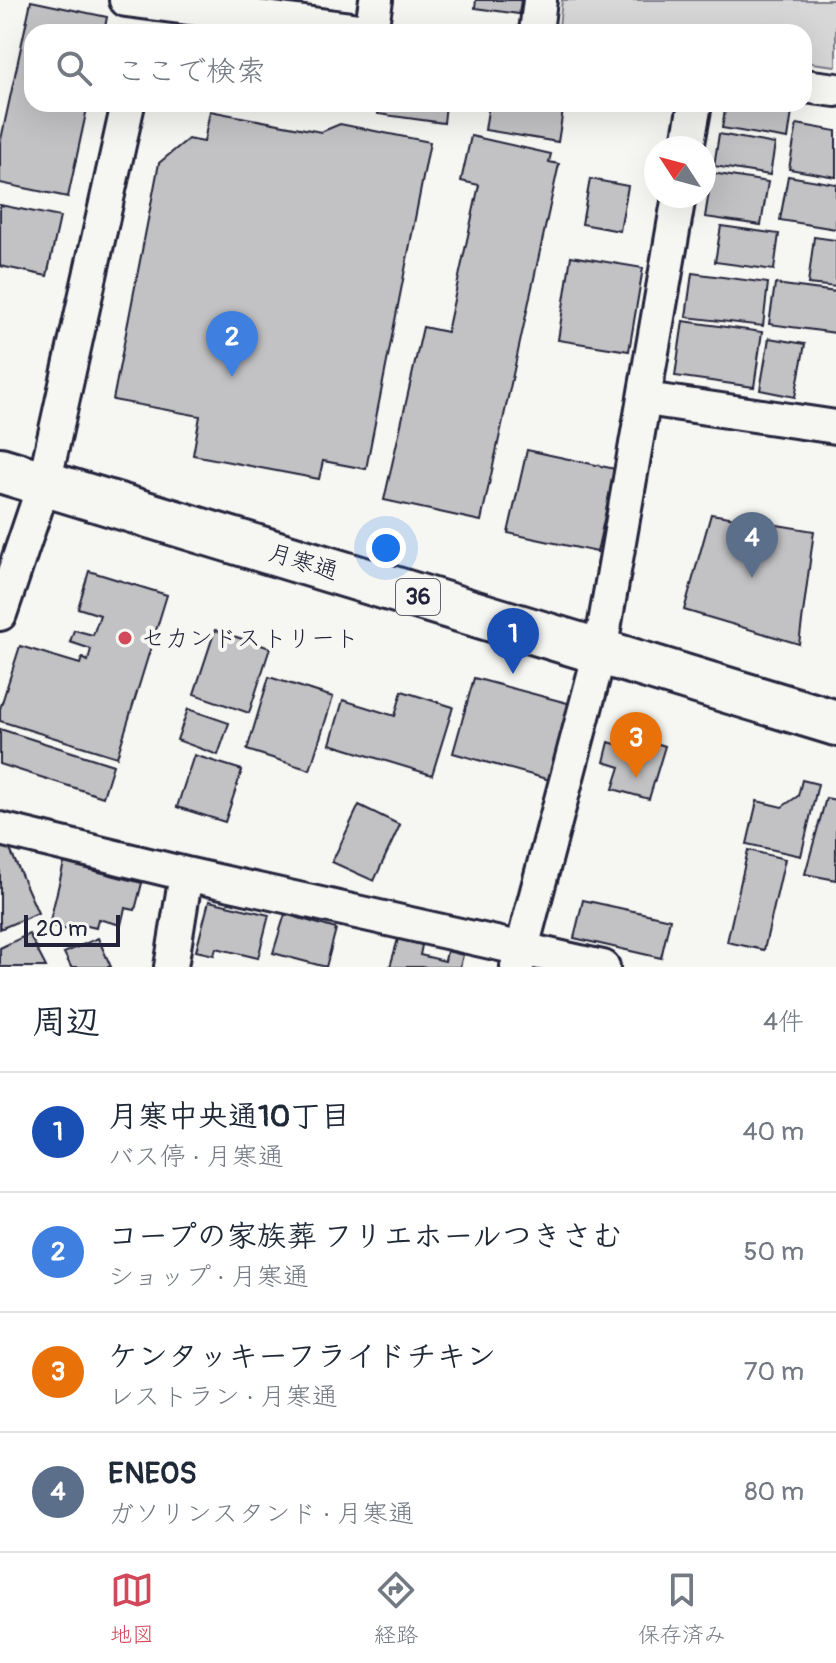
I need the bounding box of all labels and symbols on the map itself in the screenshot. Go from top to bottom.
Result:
north arrow [644,136,716,208]
pin: 2 [206,311,258,377]
pin: 4 [726,512,778,578]
your location [366,528,406,568]
street label: 月寒通 [264,538,342,586]
road number: 36 [396,579,440,615]
pin: 1 [487,608,539,674]
place label: セカンドストリート [141,624,359,653]
marker: セカンドストリート [116,629,134,647]
pin: 3 [610,712,662,778]
scale bar [24,911,120,947]

